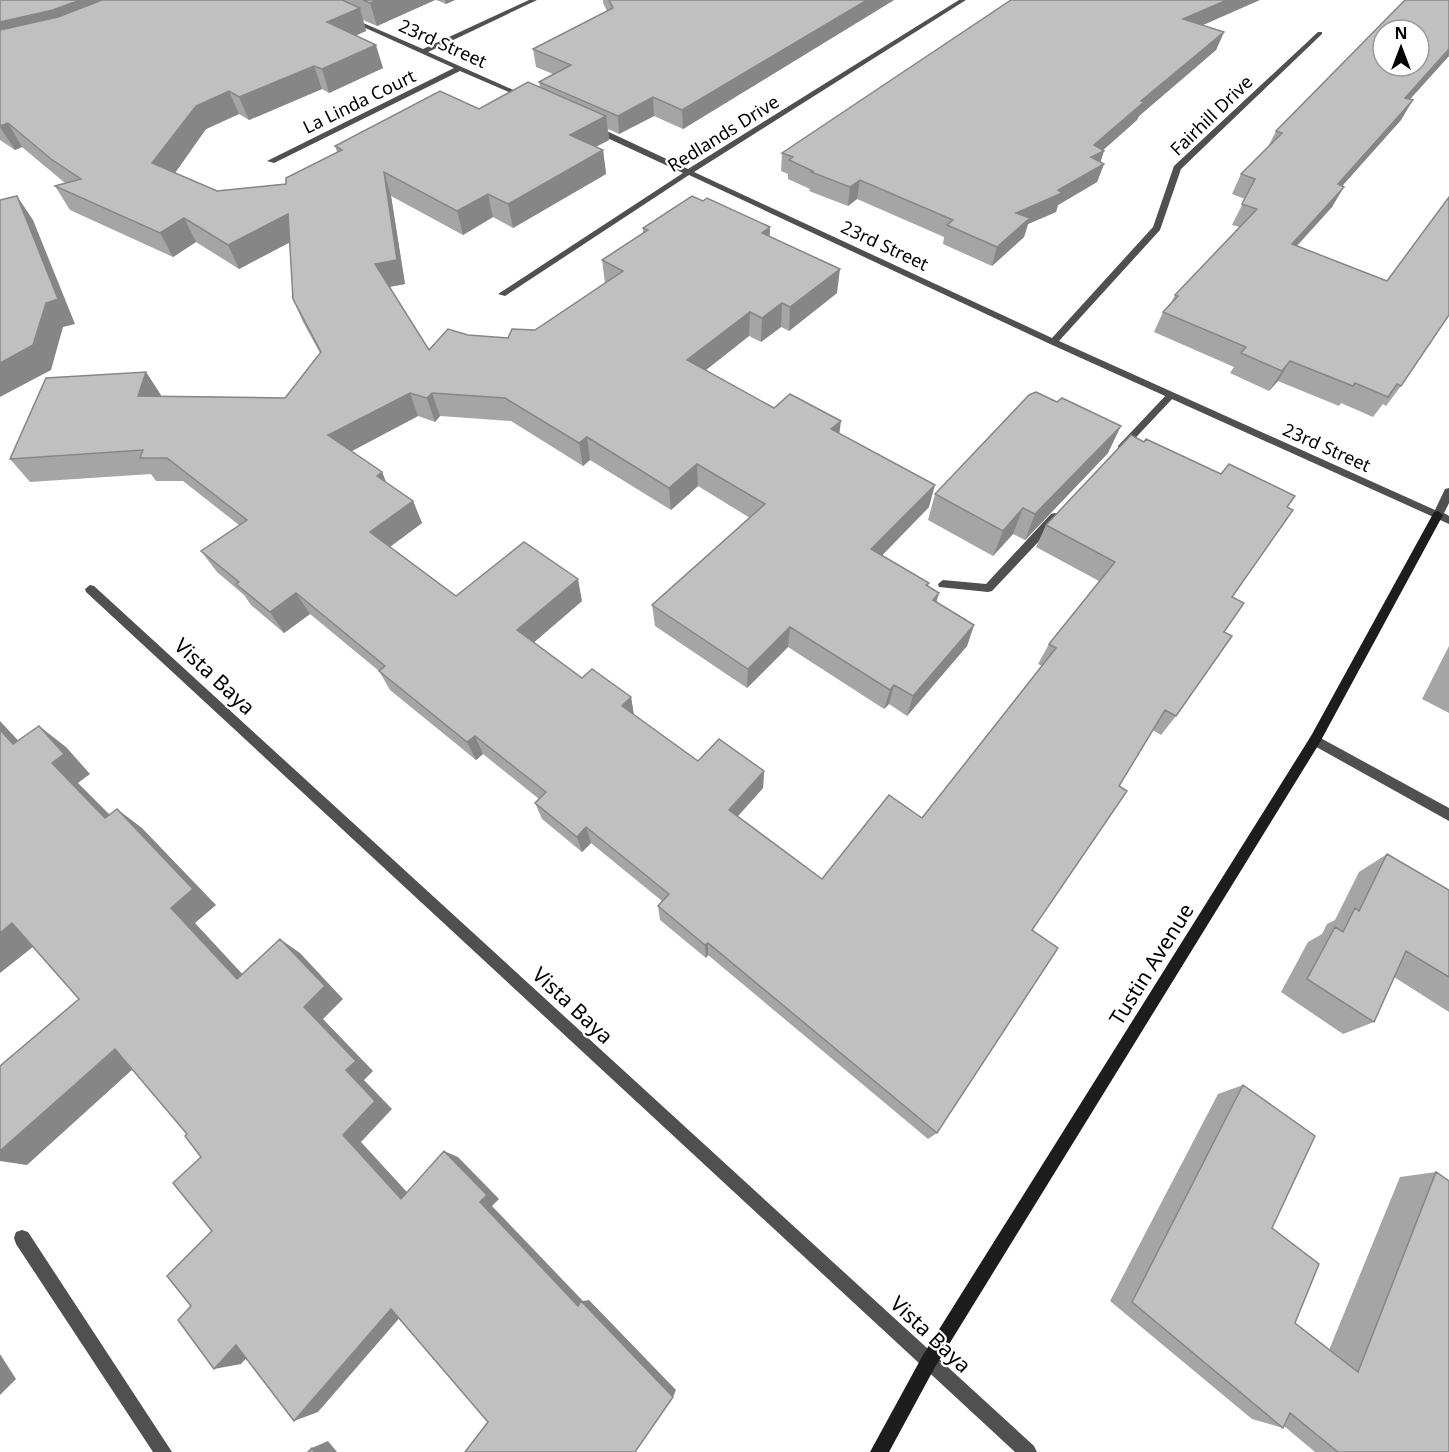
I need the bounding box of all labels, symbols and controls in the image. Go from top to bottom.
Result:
street label: 23rd Street [395,13,491,73]
north arrow [1371,18,1431,78]
text: N [1394,22,1408,44]
street label: La Linda Court [299,63,420,139]
street label: Fairhill Drive [1165,70,1257,160]
street label: Redlands Drive [663,89,783,177]
street label: 23rd Street [837,214,933,276]
street label: 23rd Street [1279,417,1375,477]
street label: Vista Baya [169,631,261,721]
street label: Tustin Avenue [1102,898,1200,1030]
street label: Vista Baya [527,960,619,1050]
street label: Vista Baya [885,1289,977,1379]

